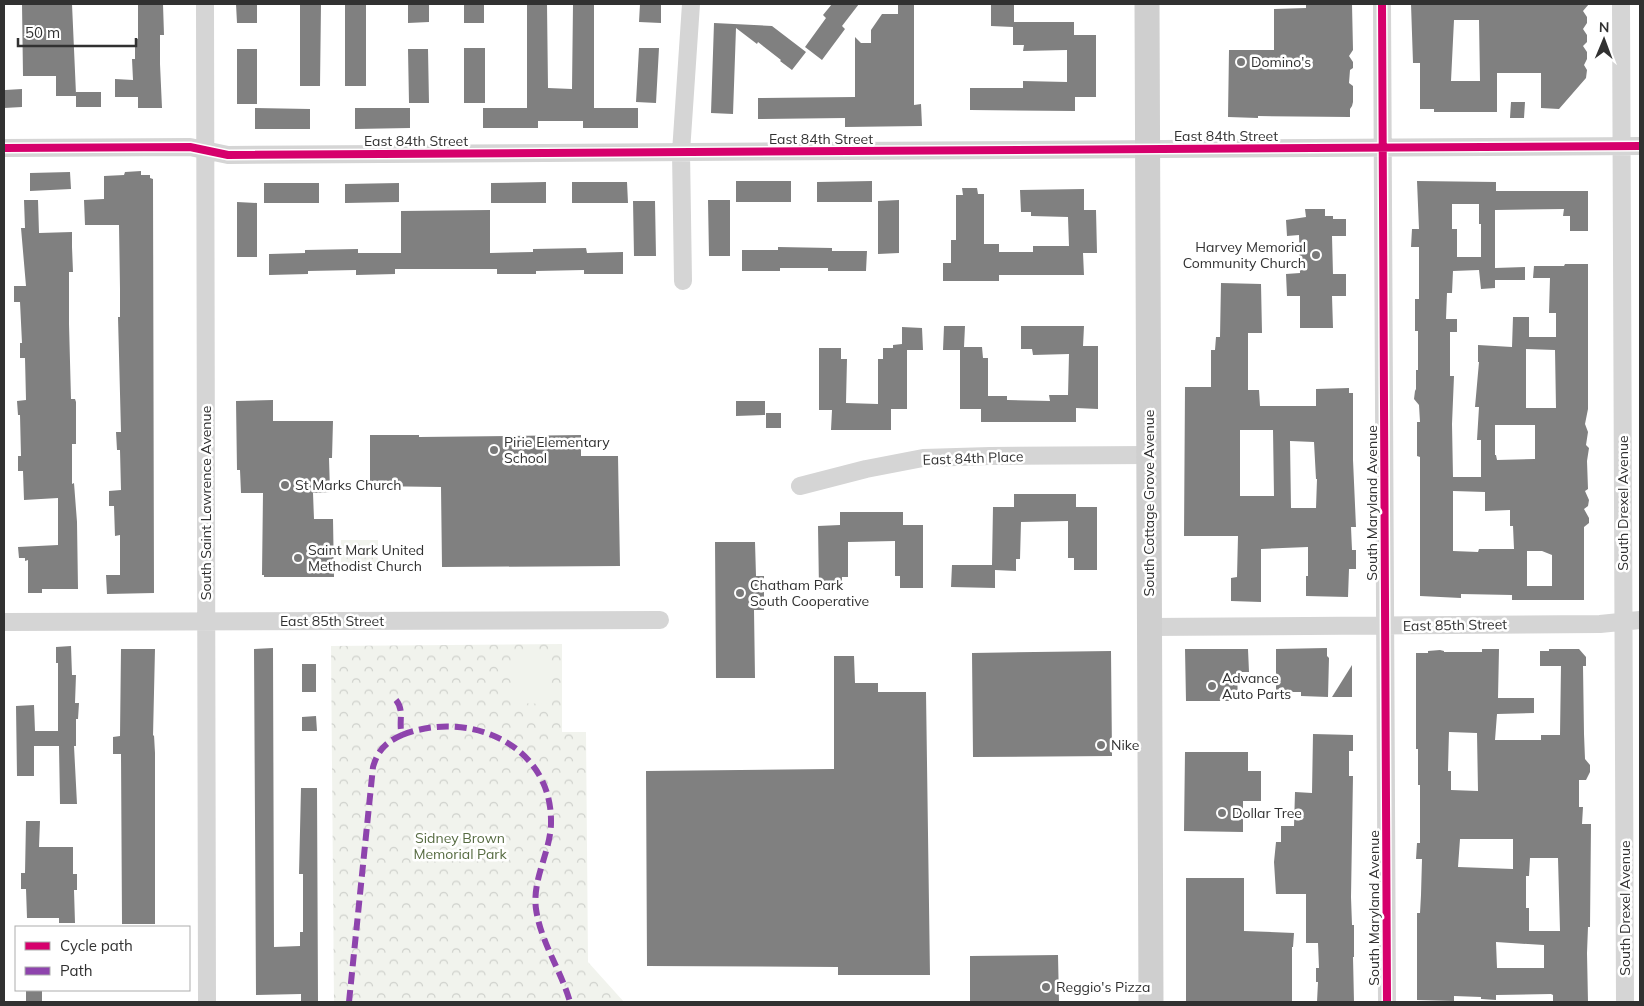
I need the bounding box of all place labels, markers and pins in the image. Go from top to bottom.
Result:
place label: Domino's [1251,53,1311,71]
marker: Domino's [1235,56,1247,68]
place label: Harvey Memorial Community Church [1183,238,1306,272]
marker: Harvey Memorial Community Church [1310,249,1322,261]
place label: Pirie Elementary School [504,433,610,467]
marker: Pirie Elementary School [488,444,500,456]
place label: St Marks Church [295,476,401,494]
marker: St Marks Church [279,479,291,491]
place label: Saint Mark United Methodist Church [308,541,424,575]
marker: Saint Mark United Methodist Church [292,552,304,564]
place label: Chatham Park South Cooperative [750,576,869,610]
marker: Chatham Park South Cooperative [734,587,746,599]
place label: Advance Auto Parts [1222,669,1291,703]
marker: Advance Auto Parts [1206,680,1218,692]
place label: Nike [1111,736,1139,754]
marker: Nike [1095,739,1107,751]
place label: Dollar Tree [1232,804,1302,822]
marker: Dollar Tree [1216,807,1228,819]
place label: Reggio's Pizza [1056,978,1150,996]
marker: Reggio's Pizza [1040,981,1052,993]

